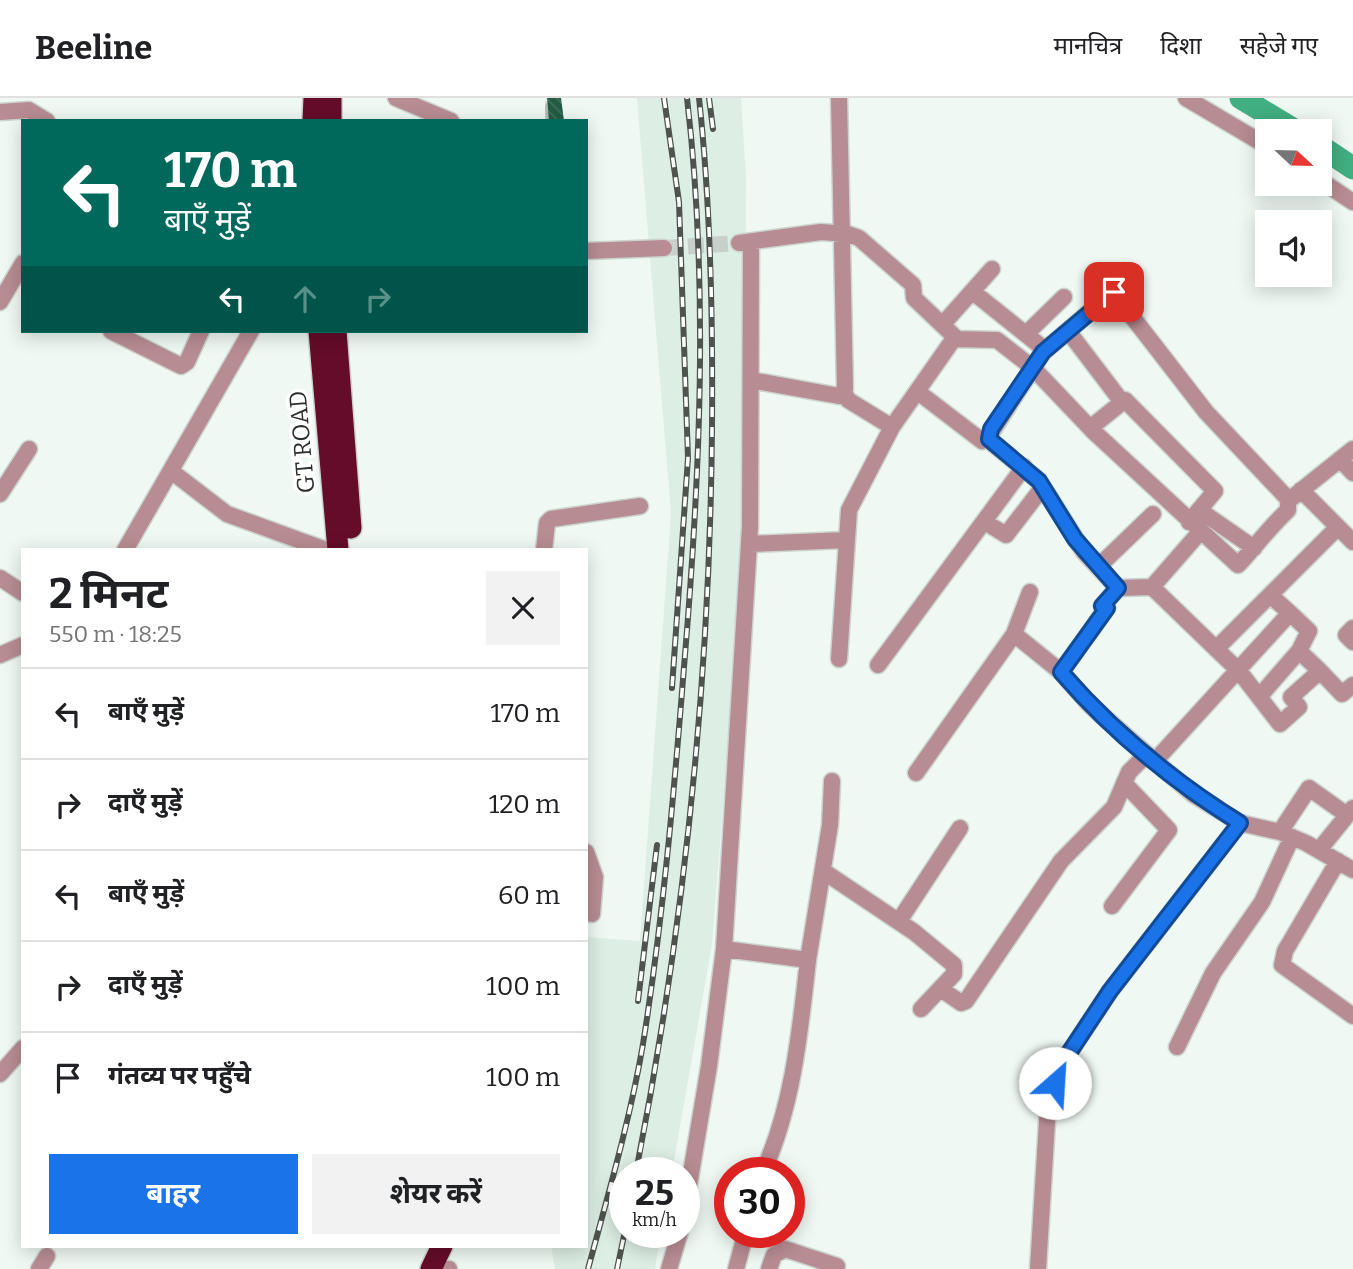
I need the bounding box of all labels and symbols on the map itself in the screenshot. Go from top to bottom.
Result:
north arrow [1255,119,1332,196]
pin [1084,262,1144,322]
street label: GT ROAD [284,390,320,494]
position arrow [1018,1046,1092,1120]
speed limit sign: 30 [714,1157,805,1248]

